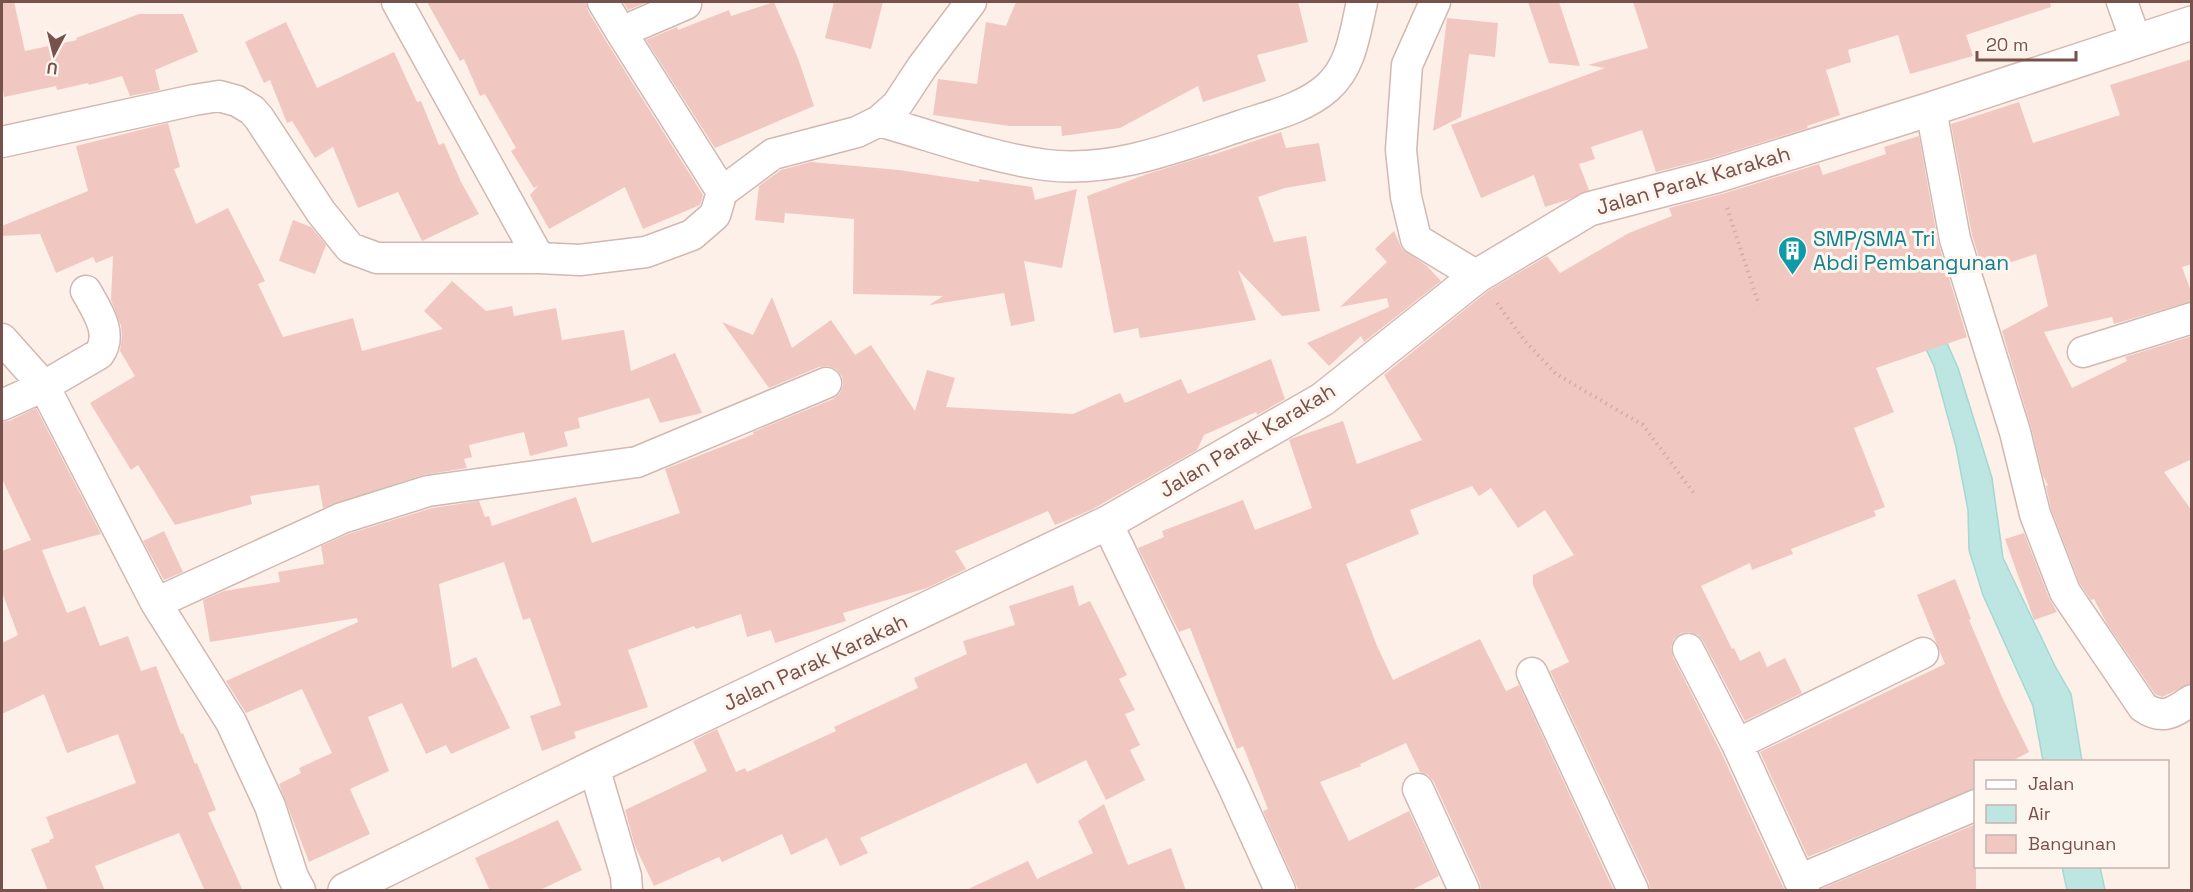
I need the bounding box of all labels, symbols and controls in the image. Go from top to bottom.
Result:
north arrow [24,24,84,84]
scale bar [1977,24,2076,62]
text: 20 m [1986,33,2029,56]
text: U [46,57,59,79]
street label: Jalan Parak Karakah [1593,139,1793,221]
place label: SMP/SMA Tri Abdi Pembangunan [1813,225,2009,276]
building icon: SMP/SMA Tri Abdi Pembangunan [1776,234,1808,276]
street label: Jalan Parak Karakah [1154,377,1340,503]
street label: Jalan Parak Karakah [718,607,912,717]
legend [1974,760,2169,868]
text: Jalan [2028,772,2074,795]
text: Air [2028,802,2051,825]
text: Bangunan [2028,832,2116,855]

